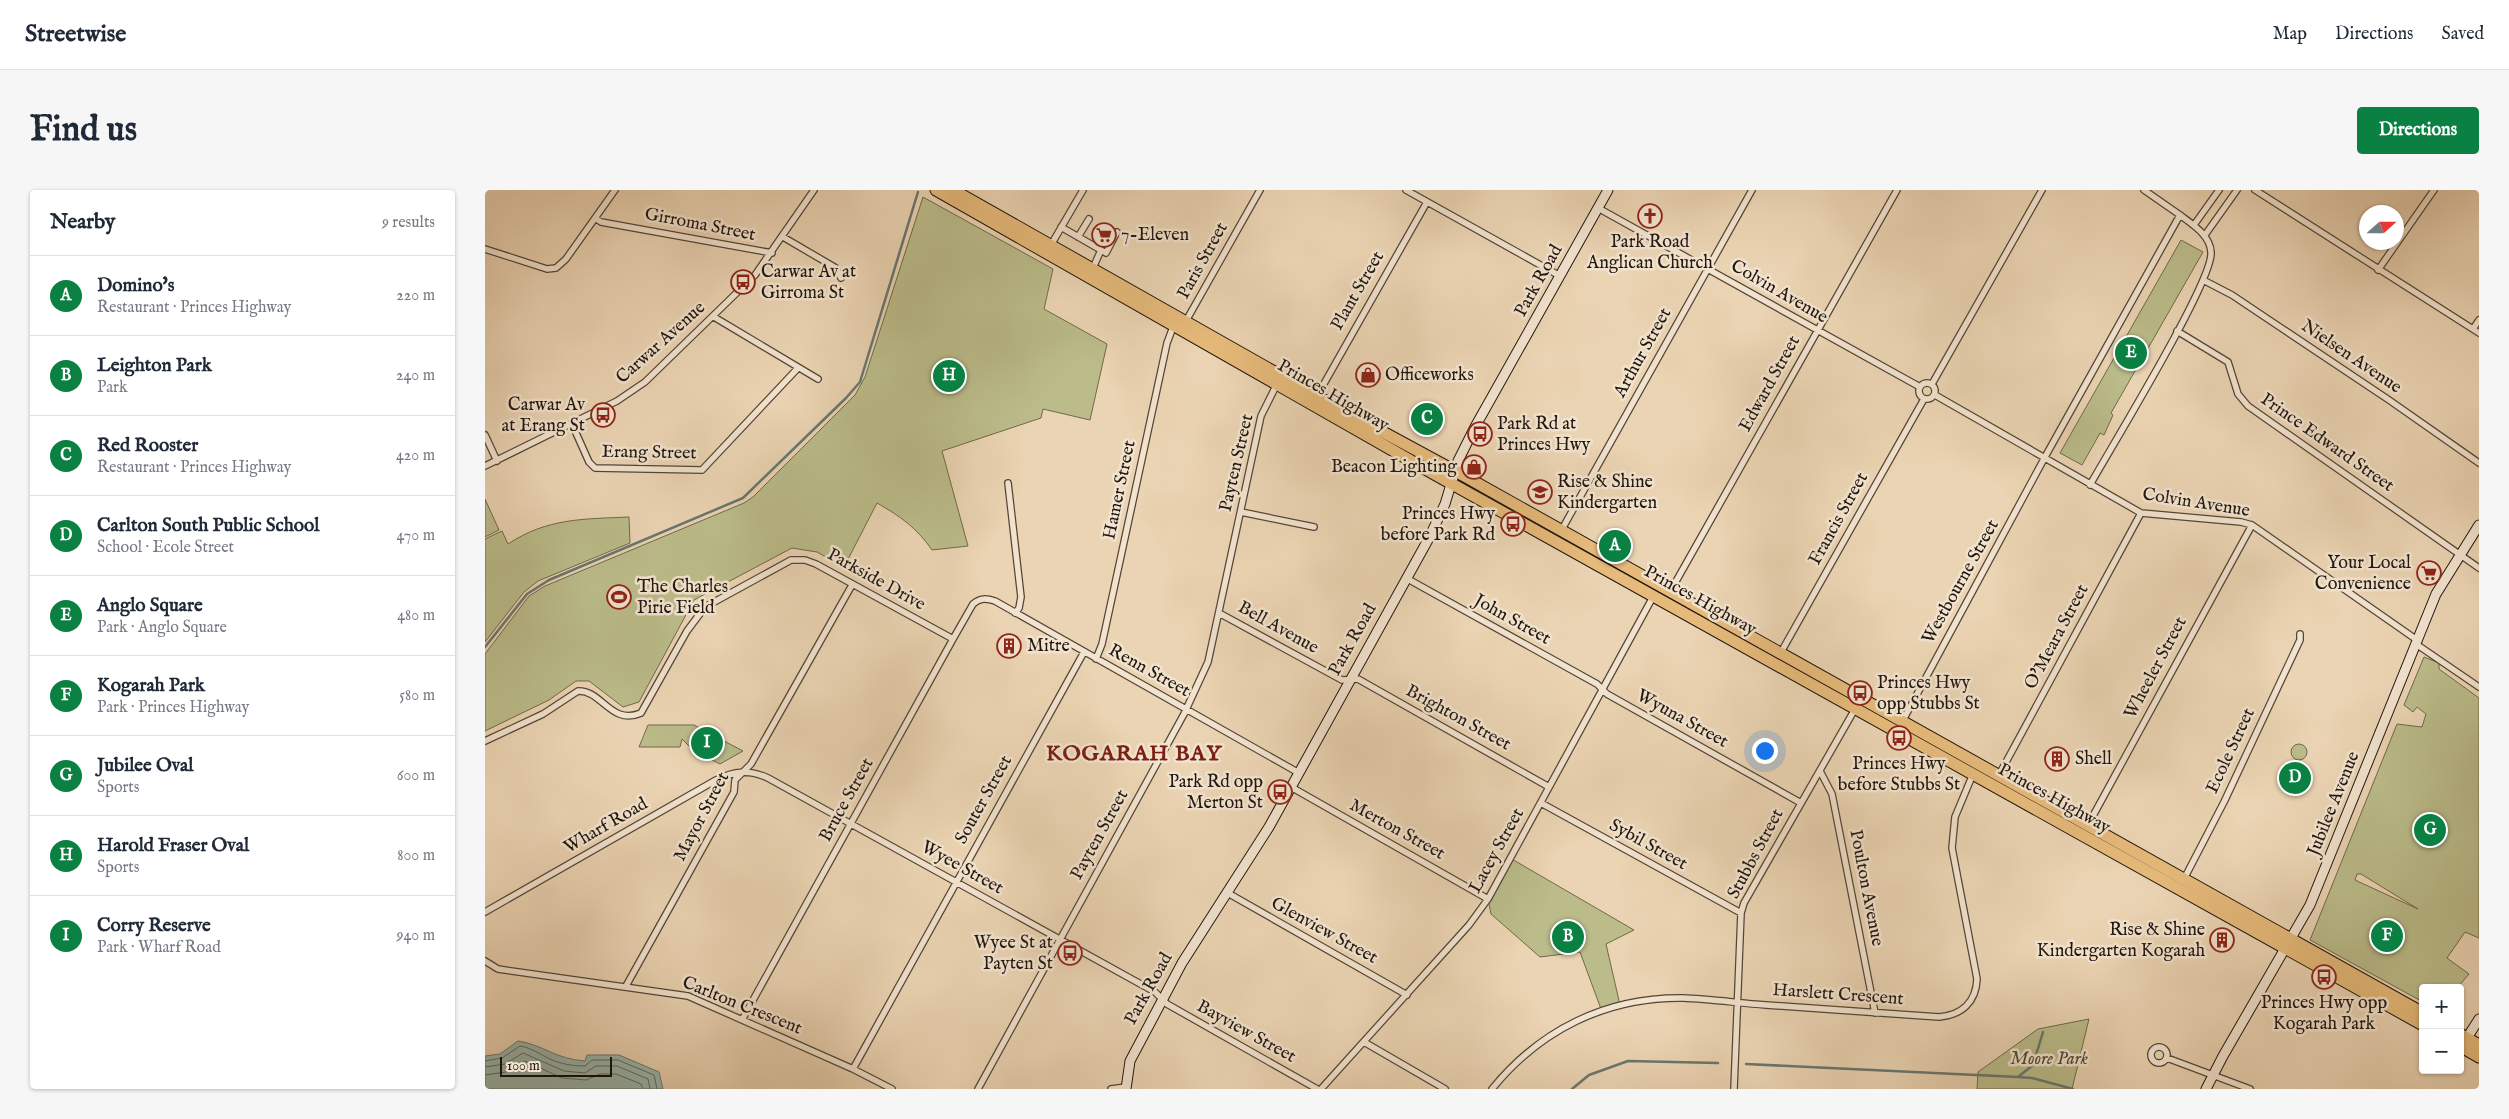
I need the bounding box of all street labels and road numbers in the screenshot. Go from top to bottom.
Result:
street label: Girroma Street [643,203,757,247]
street label: Paris Street [1172,218,1234,304]
street label: Park Road [1510,241,1568,321]
street label: Plant Street [1326,247,1390,335]
street label: Colvin Avenue [1726,255,1832,329]
street label: Carwar Avenue [612,297,710,389]
street label: Arthur Street [1608,304,1677,403]
street label: Nielsen Avenue [2296,315,2406,399]
street label: Edward Street [1734,332,1806,436]
street label: Princes Highway [1273,355,1393,437]
street label: Prince Edward Street [2256,388,2398,498]
street label: Payten Street [1215,412,1259,514]
street label: Hamer Street [1098,438,1142,542]
street label: Erang Street [601,441,697,465]
street label: Francis Street [1804,469,1874,569]
street label: Colvin Avenue [2141,483,2251,523]
street label: Westbourne Street [1917,516,2005,648]
street label: Parkside Drive [823,544,929,616]
street label: Princes Highway [1640,561,1760,641]
street label: O'Meara Street [2020,581,2094,693]
street label: John Street [1468,589,1554,650]
street label: Bell Avenue [1234,596,1322,660]
street label: Park Road [1324,600,1382,680]
street label: Wheeler Street [2119,613,2193,723]
street label: Renn Street [1104,639,1194,703]
street label: Brighton Street [1401,680,1515,756]
street label: Wyuna Street [1632,684,1732,754]
street label: Ecole Street [2201,705,2261,797]
street label: Jubilee Avenue [2302,748,2365,862]
street label: Souter Street [950,752,1018,848]
street label: Bruce Street [815,754,879,846]
street label: Princes Highway [1994,759,2114,839]
street label: Mayor Street [669,768,735,866]
street label: Payten Street [1066,786,1134,884]
street label: Wharf Road [560,793,652,859]
street label: Merton Street [1345,794,1449,866]
street label: Lacey Street [1464,804,1530,898]
street label: Stubbs Street [1723,805,1789,903]
street label: Sybil Street [1605,814,1691,876]
street label: Poulton Avenue [1843,828,1889,948]
street label: Wyee Street [917,836,1007,900]
street label: Glenview Street [1267,892,1381,970]
street label: Park Road [1120,949,1178,1029]
street label: Carlton Crescent [679,972,805,1040]
street label: Harslett Crescent [1772,979,1904,1011]
street label: Bayview Street [1192,995,1300,1069]

